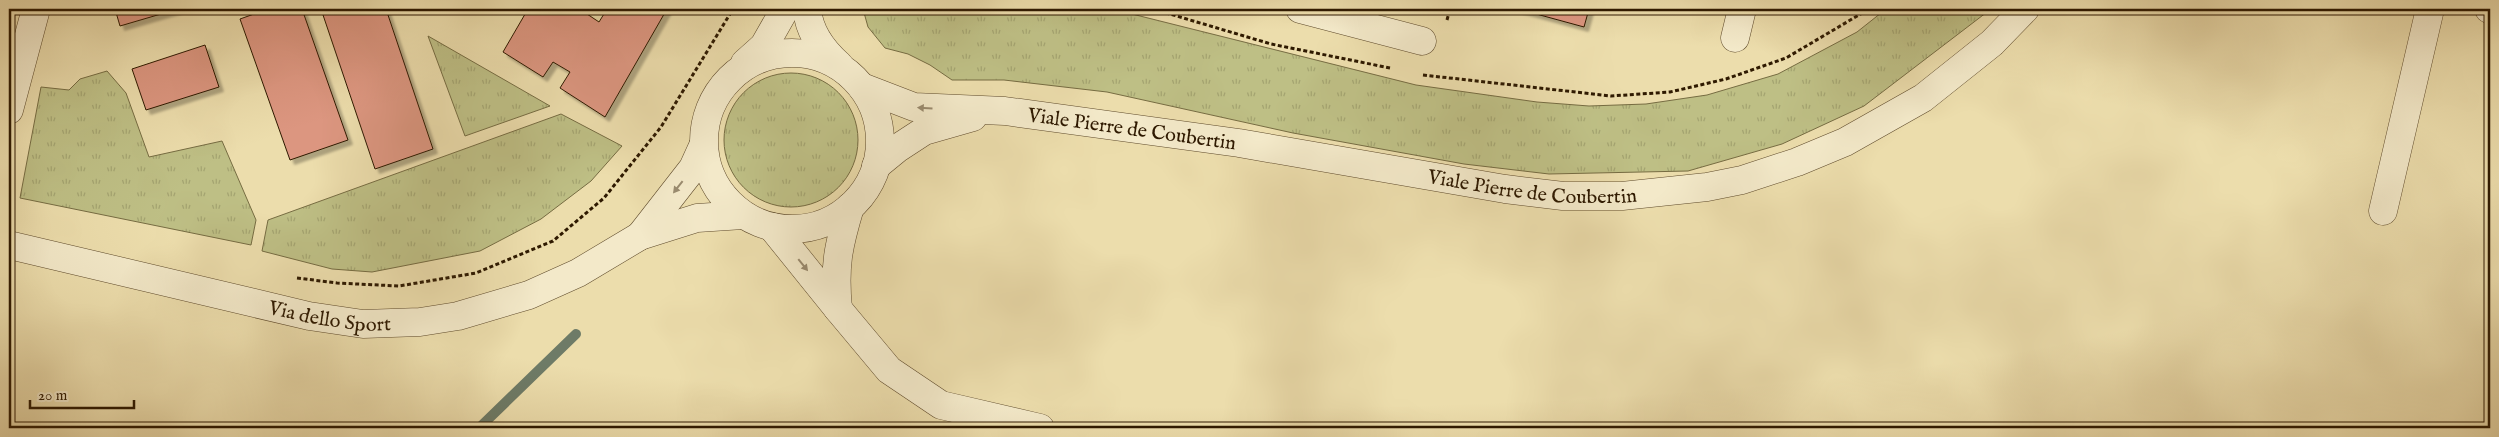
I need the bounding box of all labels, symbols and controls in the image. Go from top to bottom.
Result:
one-way arrow [917,103,933,111]
street label: Viale Pierre de Coubertin [1025,103,1238,157]
street label: Viale Pierre de Coubertin [1425,165,1638,210]
one-way arrow [672,180,683,193]
one-way arrow [797,258,808,271]
street label: Via dello Sport [265,296,391,338]
scale bar [30,377,134,409]
text: 20 m [38,386,68,405]

